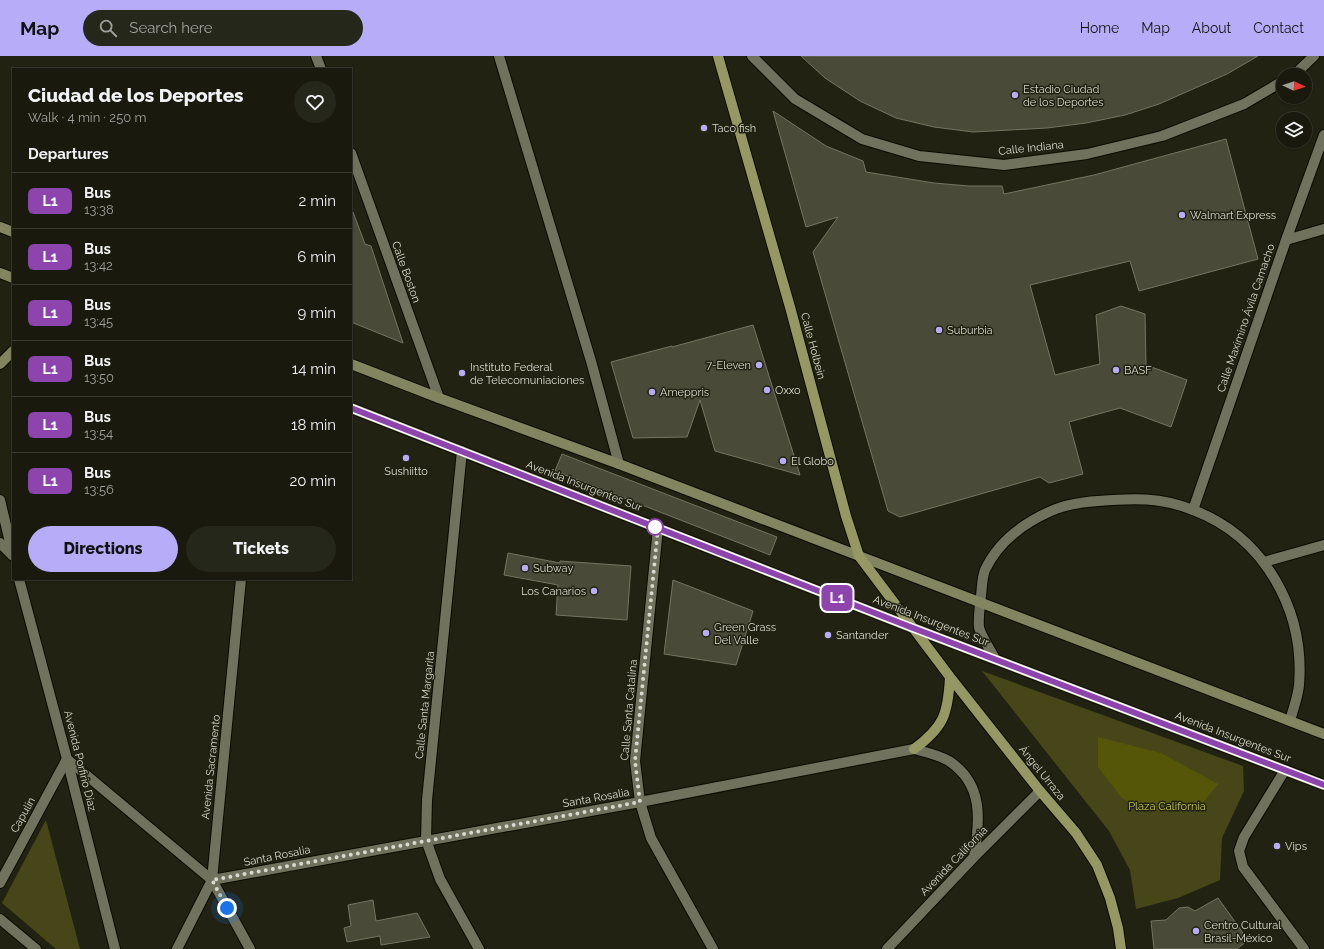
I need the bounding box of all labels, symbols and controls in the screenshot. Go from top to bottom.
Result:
search box [83,10,363,46]
text: Map [20,17,59,39]
icon: search [97,17,119,39]
text: Search here [129,19,213,37]
text: Home [1080,20,1119,36]
text: Map [1141,20,1170,36]
text: About [1192,20,1231,36]
text: Contact [1253,20,1304,36]
north arrow [1276,68,1312,104]
map controls [1276,68,1312,148]
button: heart [294,81,336,123]
place label: Estadio Ciudad de los Deportes [1023,83,1104,109]
text: Ciudad de los Deportes [28,84,244,106]
marker: Estadio Ciudad de los Deportes [1010,90,1020,100]
text: Walk · 4 min · 250 m [28,110,146,125]
button: layers [1276,112,1312,148]
place label: Taco fish [712,122,756,135]
marker: Taco fish [699,123,709,133]
street label: Calle Indiana [998,138,1064,158]
text: Departures [28,145,109,163]
text: Bus [84,184,111,202]
text: 2 min [299,192,336,210]
text: L1 [42,193,58,209]
text: 13:38 [84,202,114,217]
place label: Walmart Express [1190,209,1276,222]
marker: Walmart Express [1177,210,1187,220]
street label: Calle Boston [389,239,423,305]
text: Bus [84,240,111,258]
street label: Calle Maximino Ávila Camacho [1214,241,1278,394]
text: 6 min [297,248,336,266]
text: L1 [42,249,58,265]
text: 13:42 [84,258,113,273]
text: Bus [84,296,111,314]
text: 9 min [298,304,336,322]
text: L1 [42,305,58,321]
street label: Calle Holbein [798,311,828,381]
text: 13:45 [84,314,113,329]
place label: Suburbia [947,324,993,337]
marker: Suburbia [934,325,944,335]
text: Bus [84,352,111,370]
place label: 7-Eleven [706,359,751,372]
text: 14 min [292,360,336,378]
marker: 7-Eleven [754,360,764,370]
text: L1 [42,361,58,377]
place label: Instituto Federal de Telecomuniaciones [470,361,584,387]
place label: BASF [1124,364,1152,377]
marker: BASF [1111,365,1121,375]
marker: Instituto Federal de Telecomuniaciones [457,368,467,378]
text: 13:50 [84,370,114,385]
place label: Oxxo [775,384,801,397]
marker: Oxxo [762,385,772,395]
place label: Ameppris [660,386,709,399]
marker: Ameppris [647,387,657,397]
text: Bus [84,408,111,426]
text: 18 min [291,416,336,434]
text: L1 [42,417,58,433]
text: 13:54 [84,426,113,441]
marker: Sushiitto [401,453,411,463]
place label: El Globo [791,455,834,468]
marker: El Globo [778,456,788,466]
street label: Avenida Insurgentes Sur [524,458,644,514]
text: Bus [84,464,111,482]
place label: Sushiitto [384,465,428,478]
text: 20 min [289,472,336,490]
text: L1 [42,473,58,489]
text: 13:56 [84,482,114,497]
unlabelled marker [646,518,664,536]
button: Directions [28,526,178,572]
button: Tickets [186,526,336,572]
place label: Subway [533,562,573,575]
marker: Subway [520,563,530,573]
place label: Los Canarios [521,585,586,598]
line badge: L1 [819,585,855,611]
marker: Los Canarios [589,586,599,596]
text: L1 [829,590,845,606]
street label: Avenida Insurgentes Sur [871,593,991,649]
place label: Green Grass Del Valle [714,621,776,647]
marker: Green Grass Del Valle [701,628,711,638]
place label: Santander [836,629,888,642]
marker: Santander [823,630,833,640]
street label: Calle Santa Margarita [413,650,437,760]
street label: Calle Santa Catalina [618,659,640,761]
street label: Avenida Porfirio Díaz [61,709,99,813]
street label: Avenida Insurgentes Sur [1173,709,1293,765]
street label: Avenida Sacramento [199,714,223,820]
street label: Ángel Urraza [1016,743,1069,803]
street label: Santa Rosalia [562,786,630,810]
street label: Capulin [8,795,38,835]
park label: Plaza California [1128,800,1206,813]
street label: Avenida California [918,824,990,898]
place label: Vips [1285,840,1307,853]
marker: Vips [1272,841,1282,851]
street label: Santa Rosalia [242,843,312,869]
your location [217,898,237,918]
place label: Centro Cultural Brasil-México [1204,919,1281,945]
marker: Centro Cultural Brasil-México [1191,926,1201,936]

